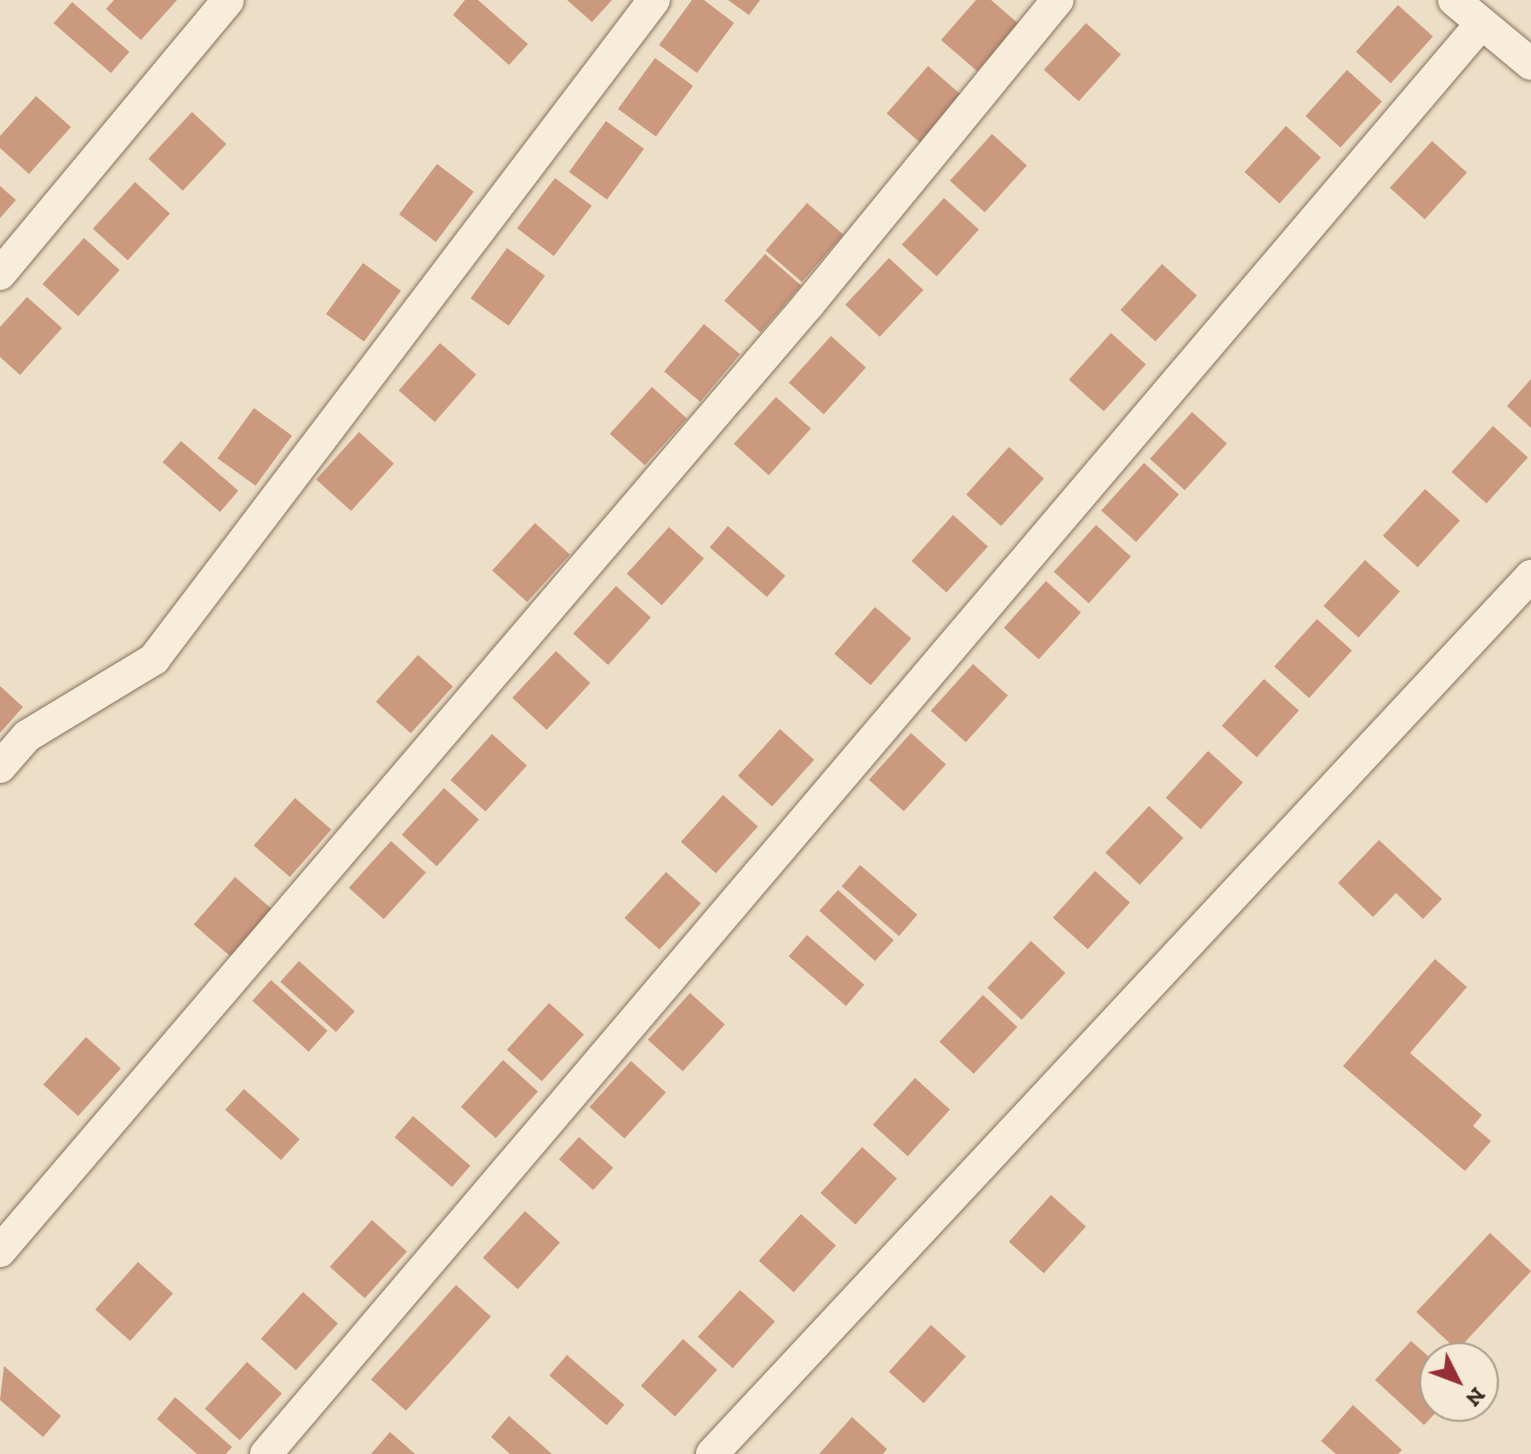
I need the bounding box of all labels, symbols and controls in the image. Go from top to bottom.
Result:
north arrow [1419,1342,1499,1422]
text: N [1460,1382,1491,1412]

